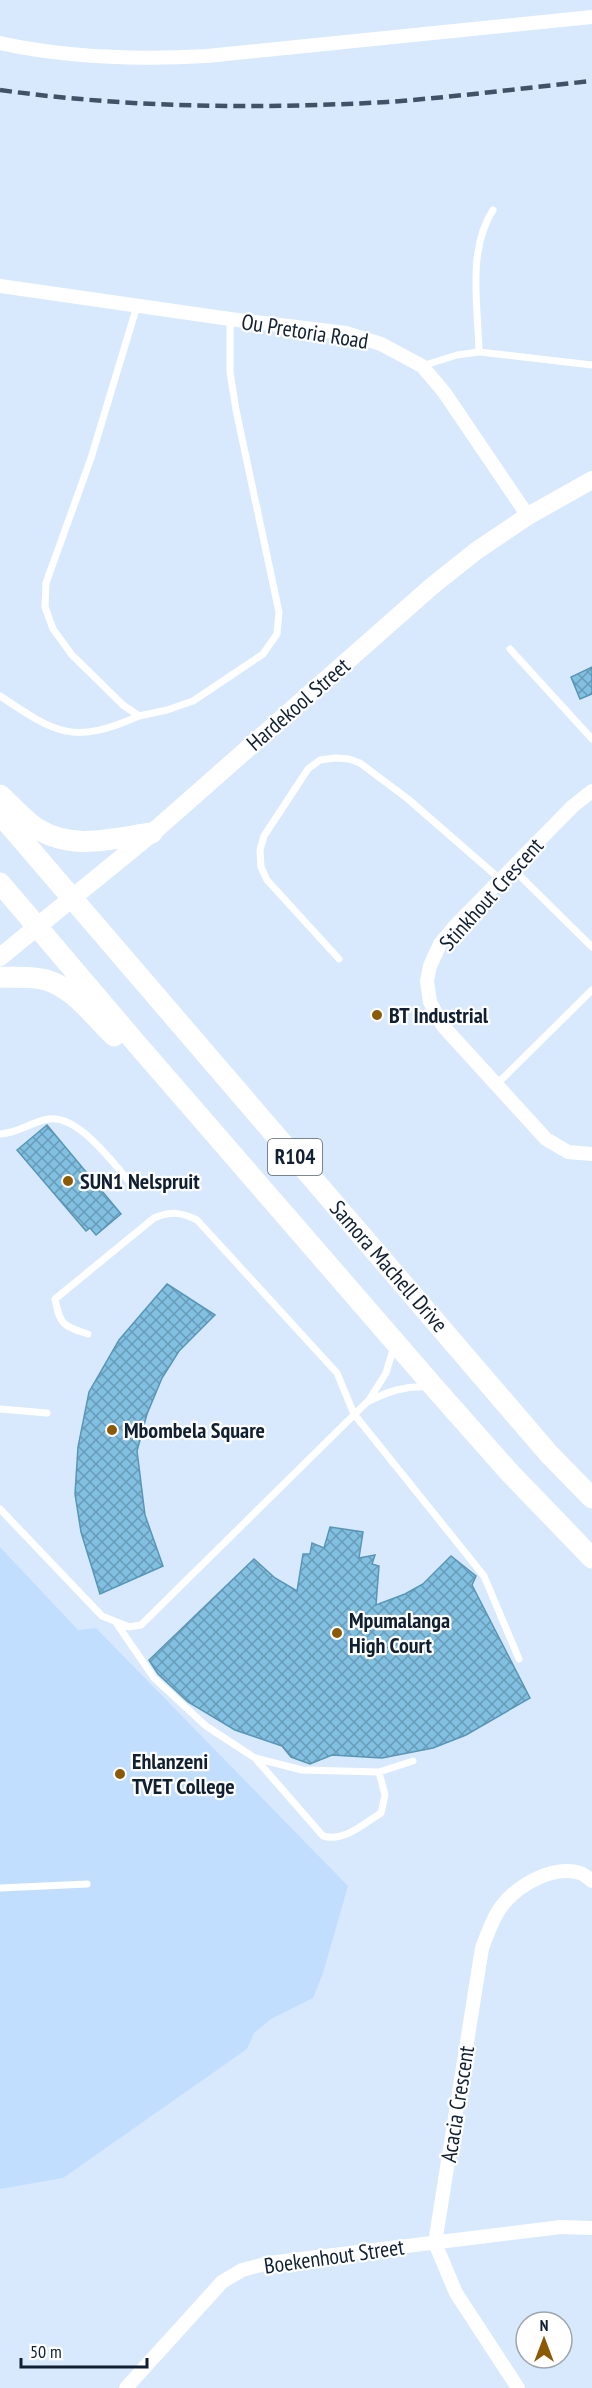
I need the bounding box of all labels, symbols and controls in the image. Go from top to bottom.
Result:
street label: Ou Pretoria Road [240,307,370,355]
street label: Hardekool Street [241,651,355,757]
street label: Stinkhout Crescent [433,832,549,956]
place label: BT Industrial [389,1001,489,1029]
marker: BT Industrial [370,1008,384,1022]
road number: R104 [268,1139,322,1175]
place label: SUN1 Nelspruit [80,1167,200,1195]
marker: SUN1 Nelspruit [61,1174,75,1188]
street label: Samora Machell Drive [324,1194,454,1338]
place label: Mbombela Square [124,1416,265,1444]
marker: Mbombela Square [105,1423,119,1437]
place label: Mpumalanga High Court [349,1606,450,1659]
marker: Mpumalanga High Court [330,1626,344,1640]
place label: Ehlanzeni TVET College [132,1747,235,1800]
marker: Ehlanzeni TVET College [113,1767,127,1781]
street label: Acacia Crescent [434,2044,480,2164]
street label: Boekenhout Street [262,2232,406,2280]
north arrow [514,2310,574,2370]
text: N [540,2315,548,2335]
scale bar [21,2331,147,2369]
text: 50 m [30,2340,62,2363]

